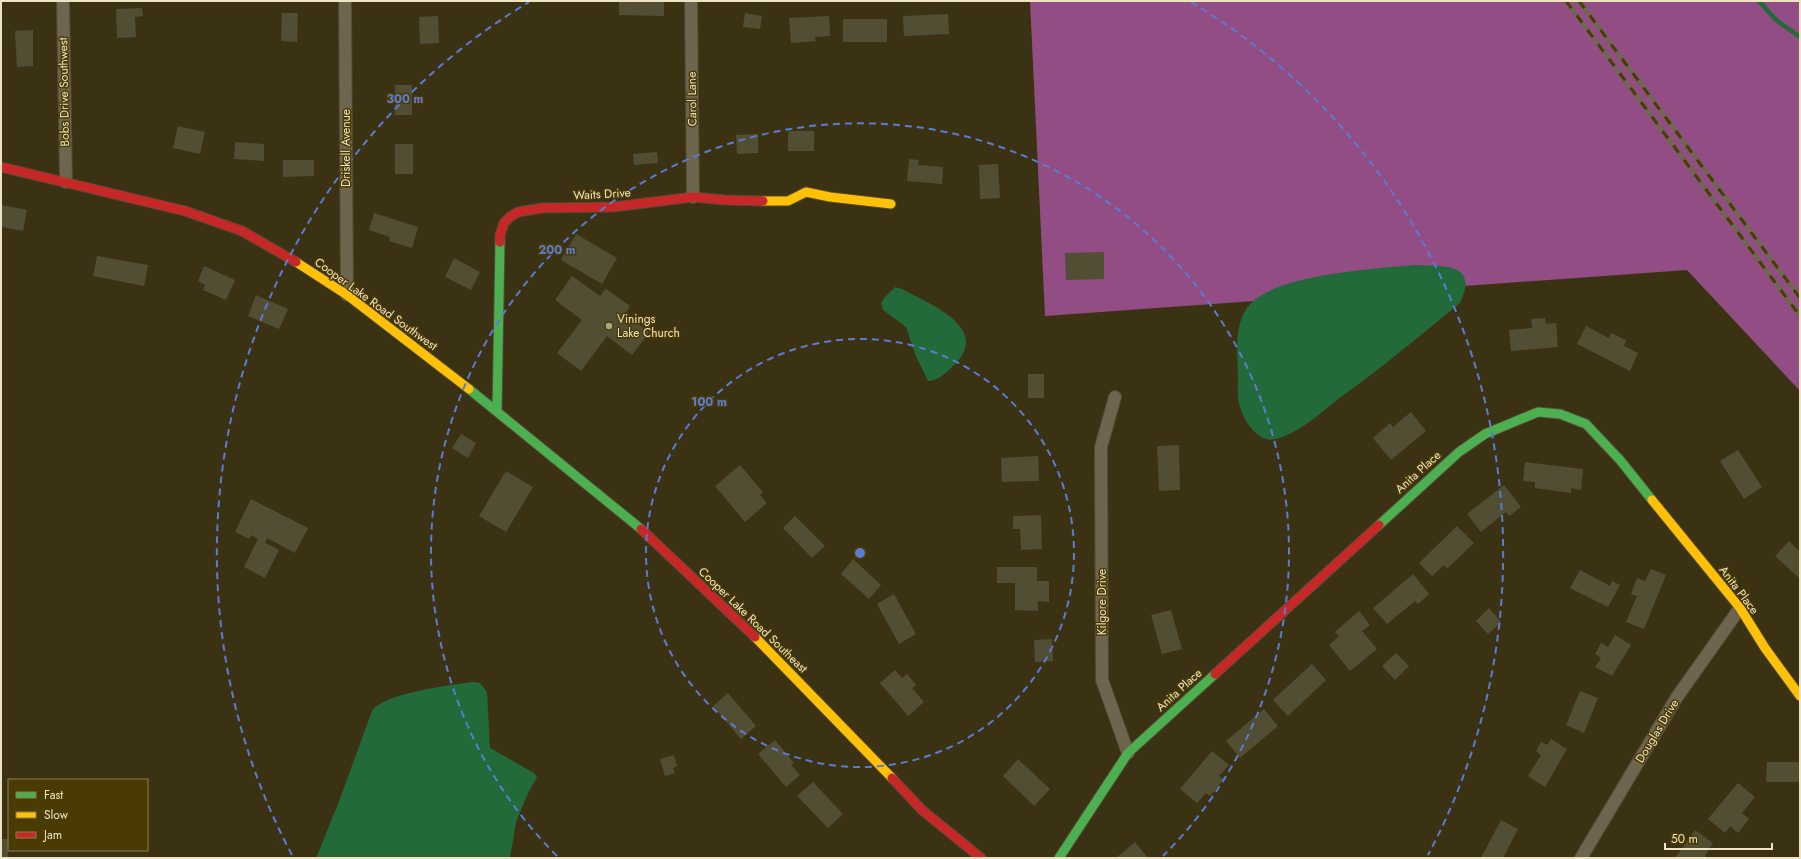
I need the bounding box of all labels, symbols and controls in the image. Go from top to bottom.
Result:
street label: Bobs Drive Southwest [54,37,74,147]
street label: Carol Lane [683,72,701,126]
text: 300 m [387,90,424,108]
street label: Driskell Avenue [337,109,355,187]
street label: Waits Drive [573,184,631,204]
text: 200 m [538,241,576,259]
street label: Cooper Lake Road Southwest [311,253,441,355]
place label: Vinings Lake Church [617,310,680,342]
marker: Vinings Lake Church [604,321,614,331]
text: 100 m [691,393,727,411]
street label: Anita Place [1391,446,1445,498]
centre of rings [853,546,867,560]
street label: Anita Place [1715,562,1763,618]
street label: Cooper Lake Road Southeast [694,563,812,677]
street label: Kilgore Drive [1093,569,1111,635]
street label: Anita Place [1152,664,1206,716]
street label: Douglas Drive [1631,696,1683,766]
legend [8,779,148,851]
text: Fast [44,786,63,804]
text: Slow [44,806,69,824]
scale bar [1665,825,1772,851]
text: Jam [42,826,62,844]
text: 50 m [1671,830,1698,848]

